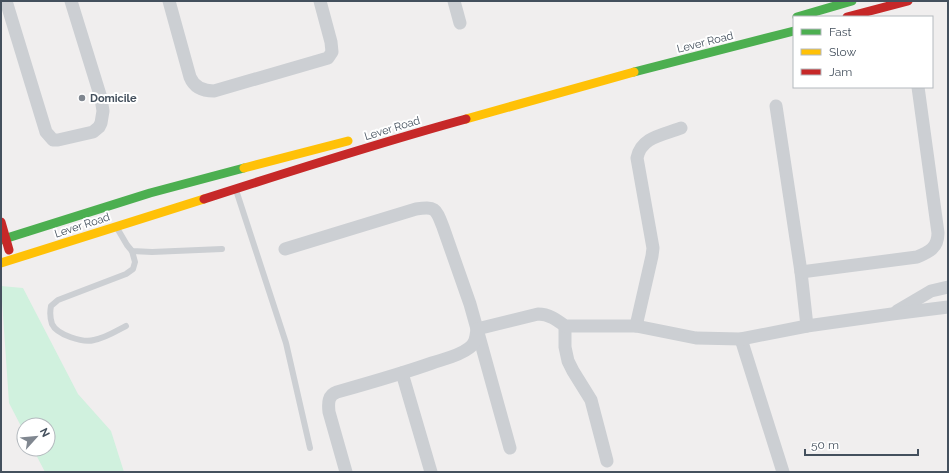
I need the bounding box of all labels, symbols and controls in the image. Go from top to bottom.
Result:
legend [793,16,933,88]
text: Fast [829,25,852,39]
street label: Lever Road [676,29,735,56]
text: Slow [829,45,856,59]
text: Jam [829,65,852,79]
place label: Domicile [90,92,137,105]
marker: Domicile [77,93,87,103]
street label: Lever Road [363,114,422,143]
street label: Lever Road [53,210,112,241]
north arrow [16,417,56,457]
text: N [37,426,52,439]
scale bar [805,431,918,457]
text: 50 m [811,438,839,452]

